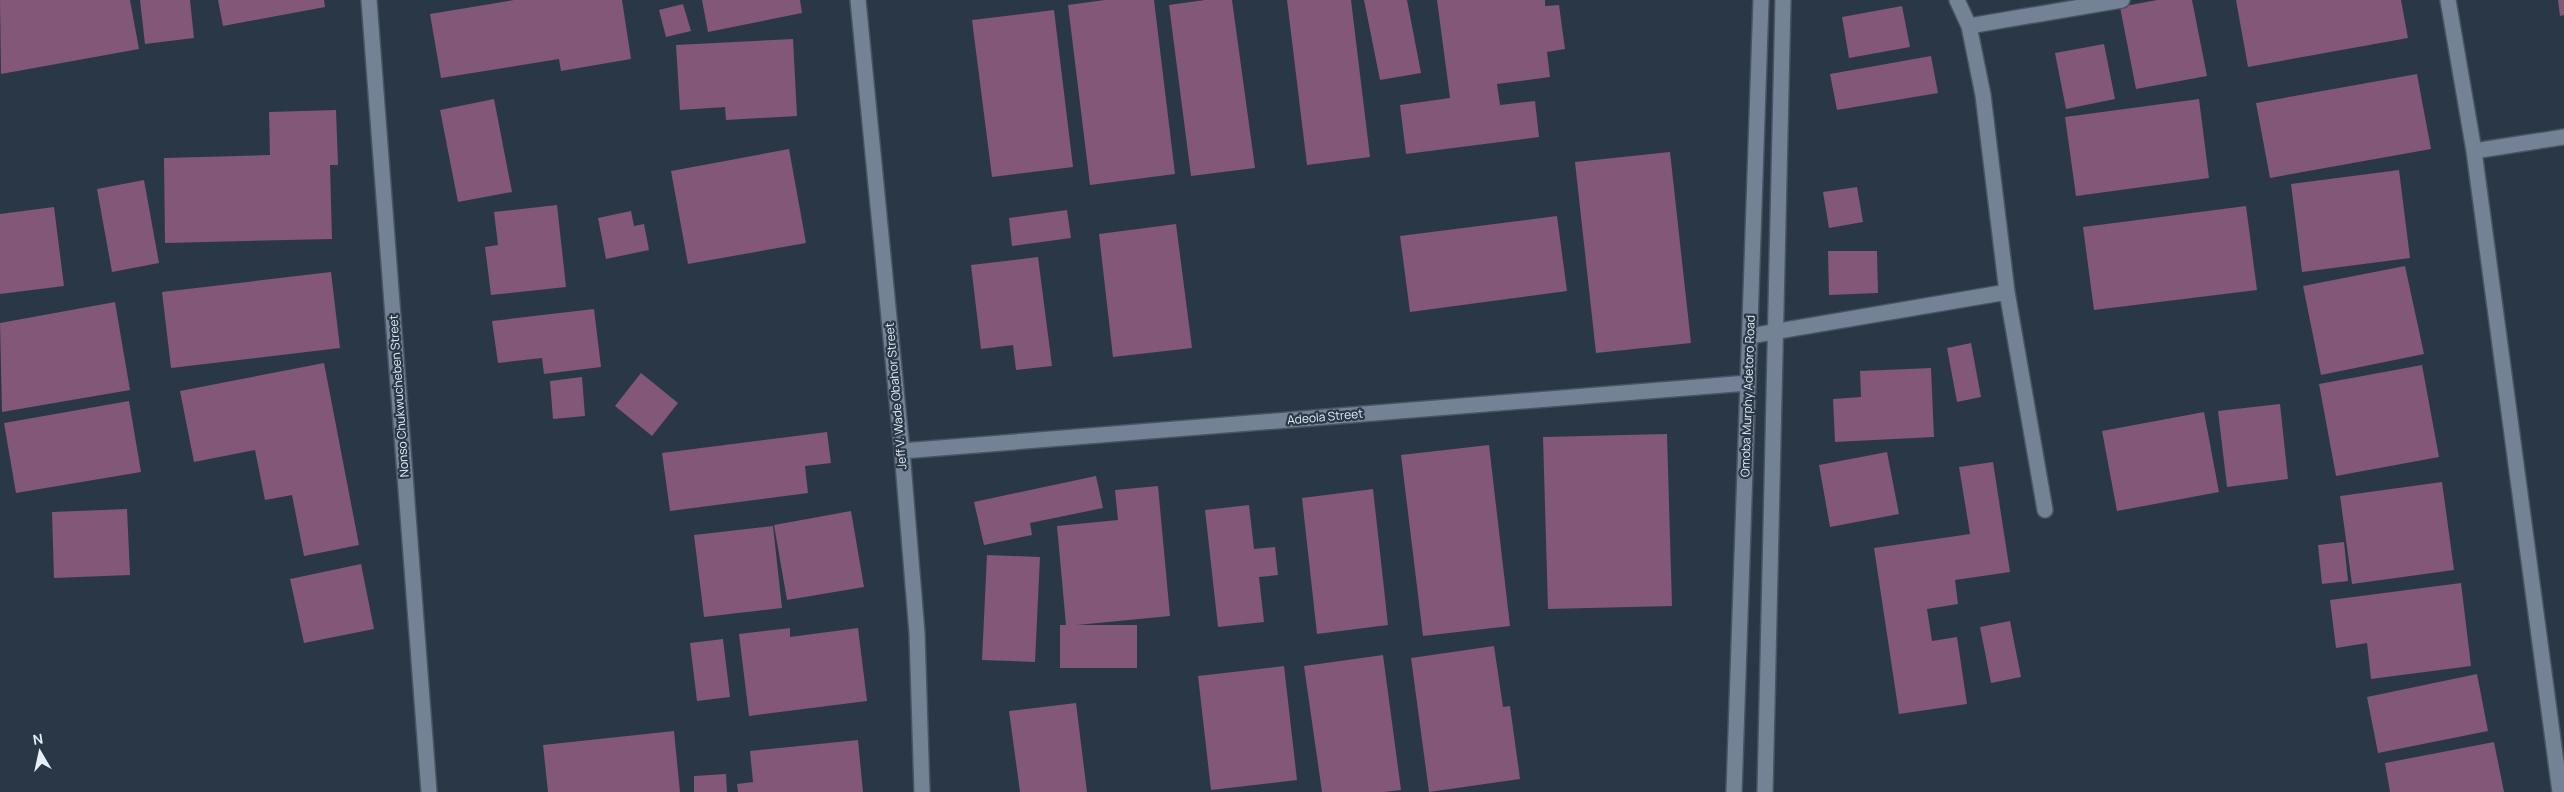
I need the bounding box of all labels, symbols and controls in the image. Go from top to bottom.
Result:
street label: Nonso Chukwucheben Street [384,314,413,478]
street label: Omoba Murphy Adetoro Road [1736,315,1759,477]
street label: Jeff V. Wade Obahor Street [881,322,910,470]
street label: Adeola Street [1286,405,1364,428]
north arrow [15,727,65,777]
text: N [31,728,44,749]

